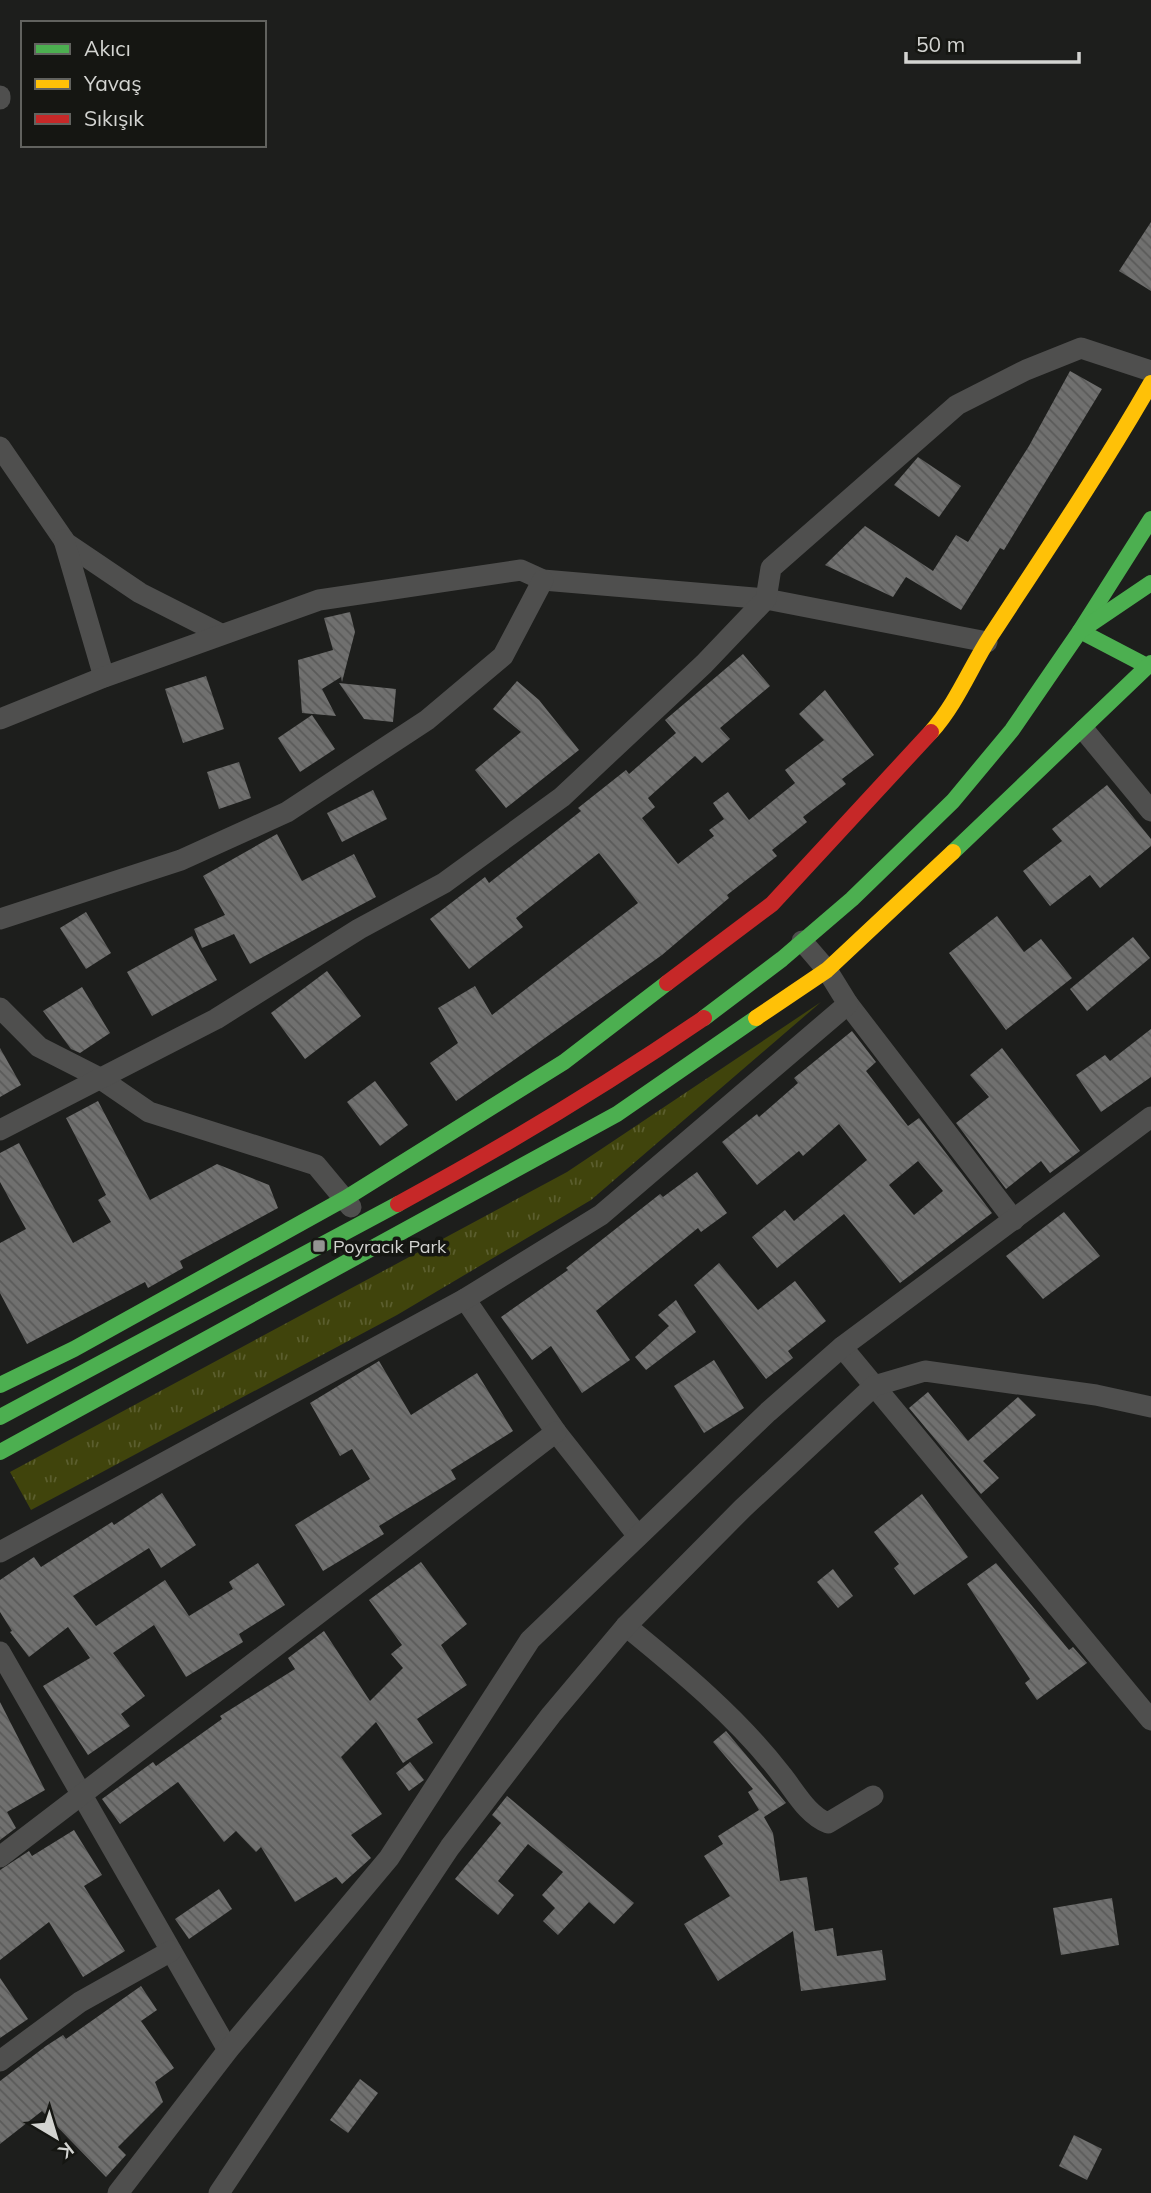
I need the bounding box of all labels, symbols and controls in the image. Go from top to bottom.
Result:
legend [21,21,266,147]
scale bar [906,21,1079,65]
text: 50 m [916,31,965,57]
text: Akıcı [84,35,131,61]
text: Yavaş [83,70,142,96]
text: Sıkışık [84,105,144,131]
place label: Poyracık Park [333,1235,447,1258]
marker: Poyracık Park [311,1238,327,1254]
north arrow [21,2102,91,2172]
text: K [53,2137,79,2165]

